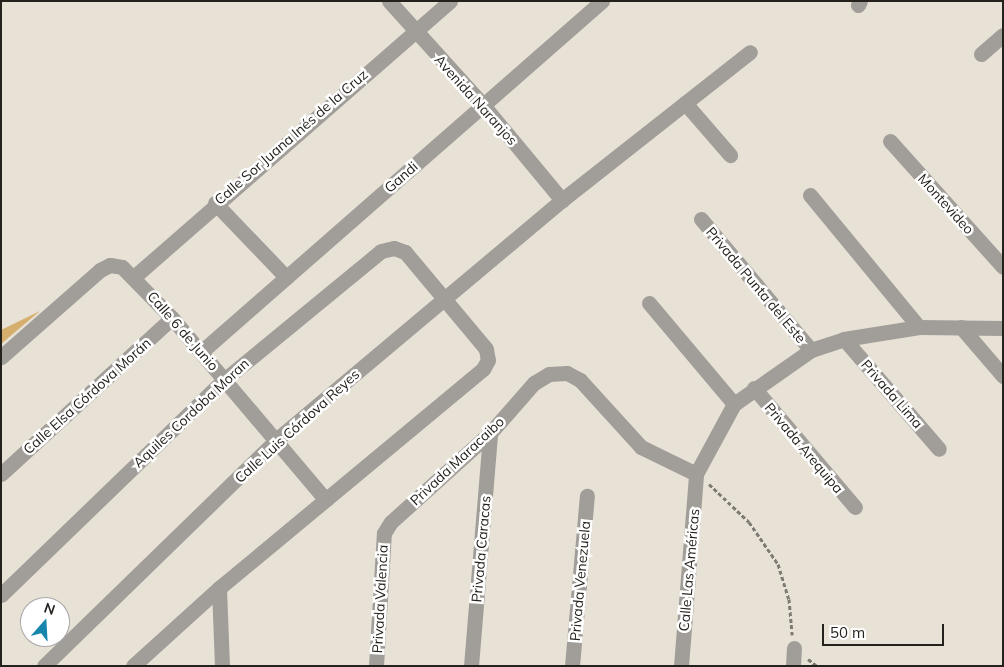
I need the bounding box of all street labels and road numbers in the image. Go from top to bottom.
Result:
street label: Avenida Naranjos [431,51,521,149]
street label: Calle Sor Juana Inés de la Cruz [211,66,371,208]
street label: Gandi [381,158,421,196]
street label: Montevideo [915,170,977,238]
street label: Privada Punta del Este [703,224,809,346]
street label: Calle 6 de Junio [144,288,222,374]
street label: Calle Elsa Córdova Morán [20,334,154,458]
street label: Aquiles Cordoba Moran [130,355,252,471]
street label: Privada Lima [858,356,926,432]
street label: Calle Luis Córdova Reyes [231,366,363,486]
street label: Privada Arequipa [761,399,847,497]
street label: Privada Maracaibo [407,413,507,509]
street label: Privada Caracas [468,495,494,603]
street label: Calle Las Américas [675,508,703,632]
street label: Privada Venezuela [566,520,594,642]
street label: Privada Valencia [369,544,391,654]

